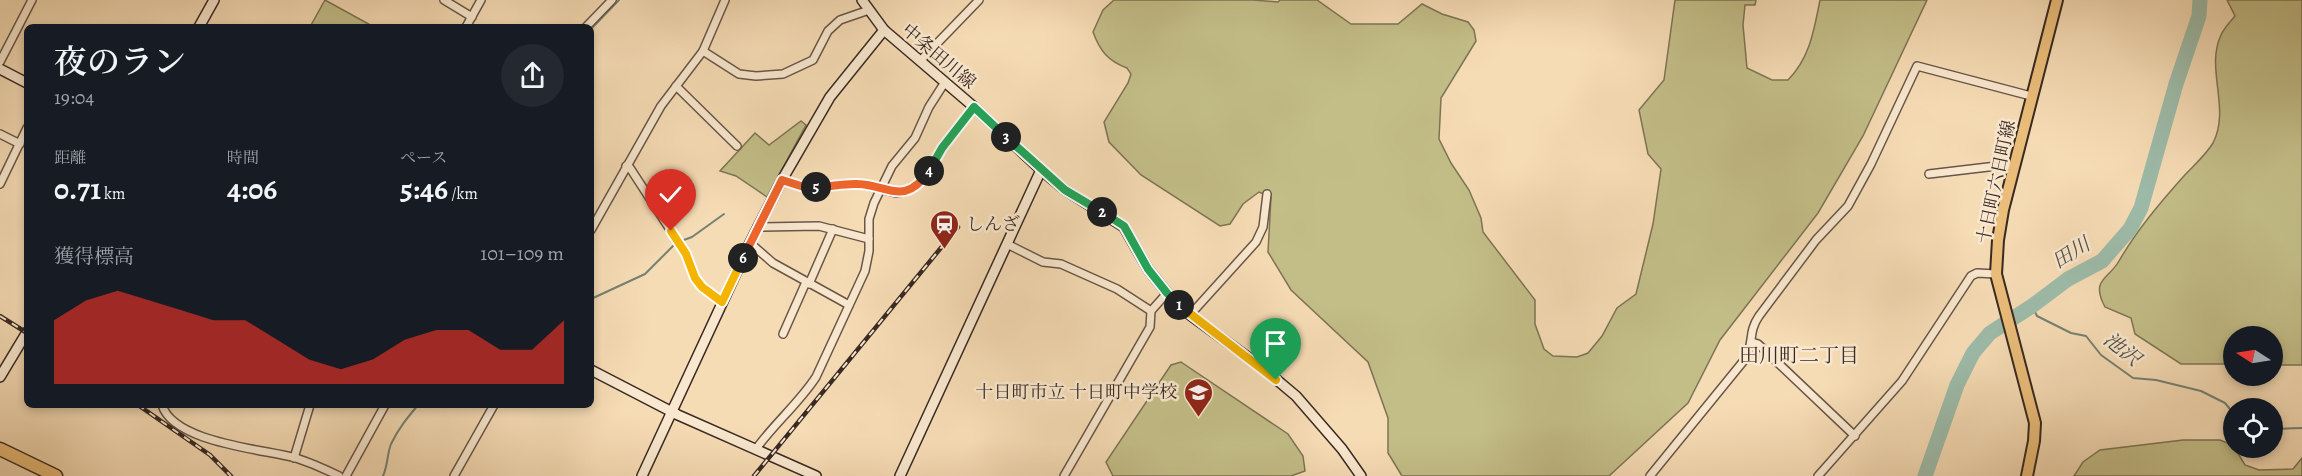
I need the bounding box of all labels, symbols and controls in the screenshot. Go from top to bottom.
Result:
street label: 中条田川線 [897,18,981,94]
text: 夜のラン [54,39,186,84]
button: share [501,44,564,107]
text: 19:04 [54,84,94,111]
street label: 十日町六日町線 [1971,118,2021,246]
pin: 3 [991,122,1021,152]
text: 3 [1003,126,1009,148]
text: 距離 [54,147,86,169]
text: 時間 [227,147,259,169]
text: ペース [400,147,447,169]
pin: 4 [914,156,944,186]
text: 4 [925,160,933,182]
text: 0.71 [54,169,101,209]
text: 4:06 [227,169,277,209]
text: 5:46 [400,169,448,209]
pin [645,169,696,231]
pin: 5 [801,172,831,202]
text: 5 [813,176,819,198]
icon: check [654,178,687,211]
text: km [101,183,125,205]
text: /km [448,183,478,205]
pin: 2 [1087,197,1117,227]
text: 2 [1098,201,1106,223]
station icon: しんざ [929,208,961,250]
place label: しんざ [966,212,1020,236]
water label: 田川 [2047,230,2097,275]
text: 101–109 m [480,240,564,267]
text: 獲得標高 [54,243,134,270]
pin: 6 [728,243,758,273]
text: 6 [739,247,747,269]
pin: 1 [1164,290,1194,320]
text: 1 [1176,294,1182,316]
pin [1250,318,1301,380]
water label: 池沢 [2098,326,2148,374]
north arrow [2223,326,2283,386]
map controls [2223,326,2283,458]
icon: arrive [1259,327,1292,360]
district label: 田川町二丁目 [1739,342,1859,369]
school or university icon: 十日町市立 十日町中学校 [1182,376,1214,418]
place label: 十日町市立 十日町中学校 [975,380,1177,404]
button: locate [2223,398,2283,458]

